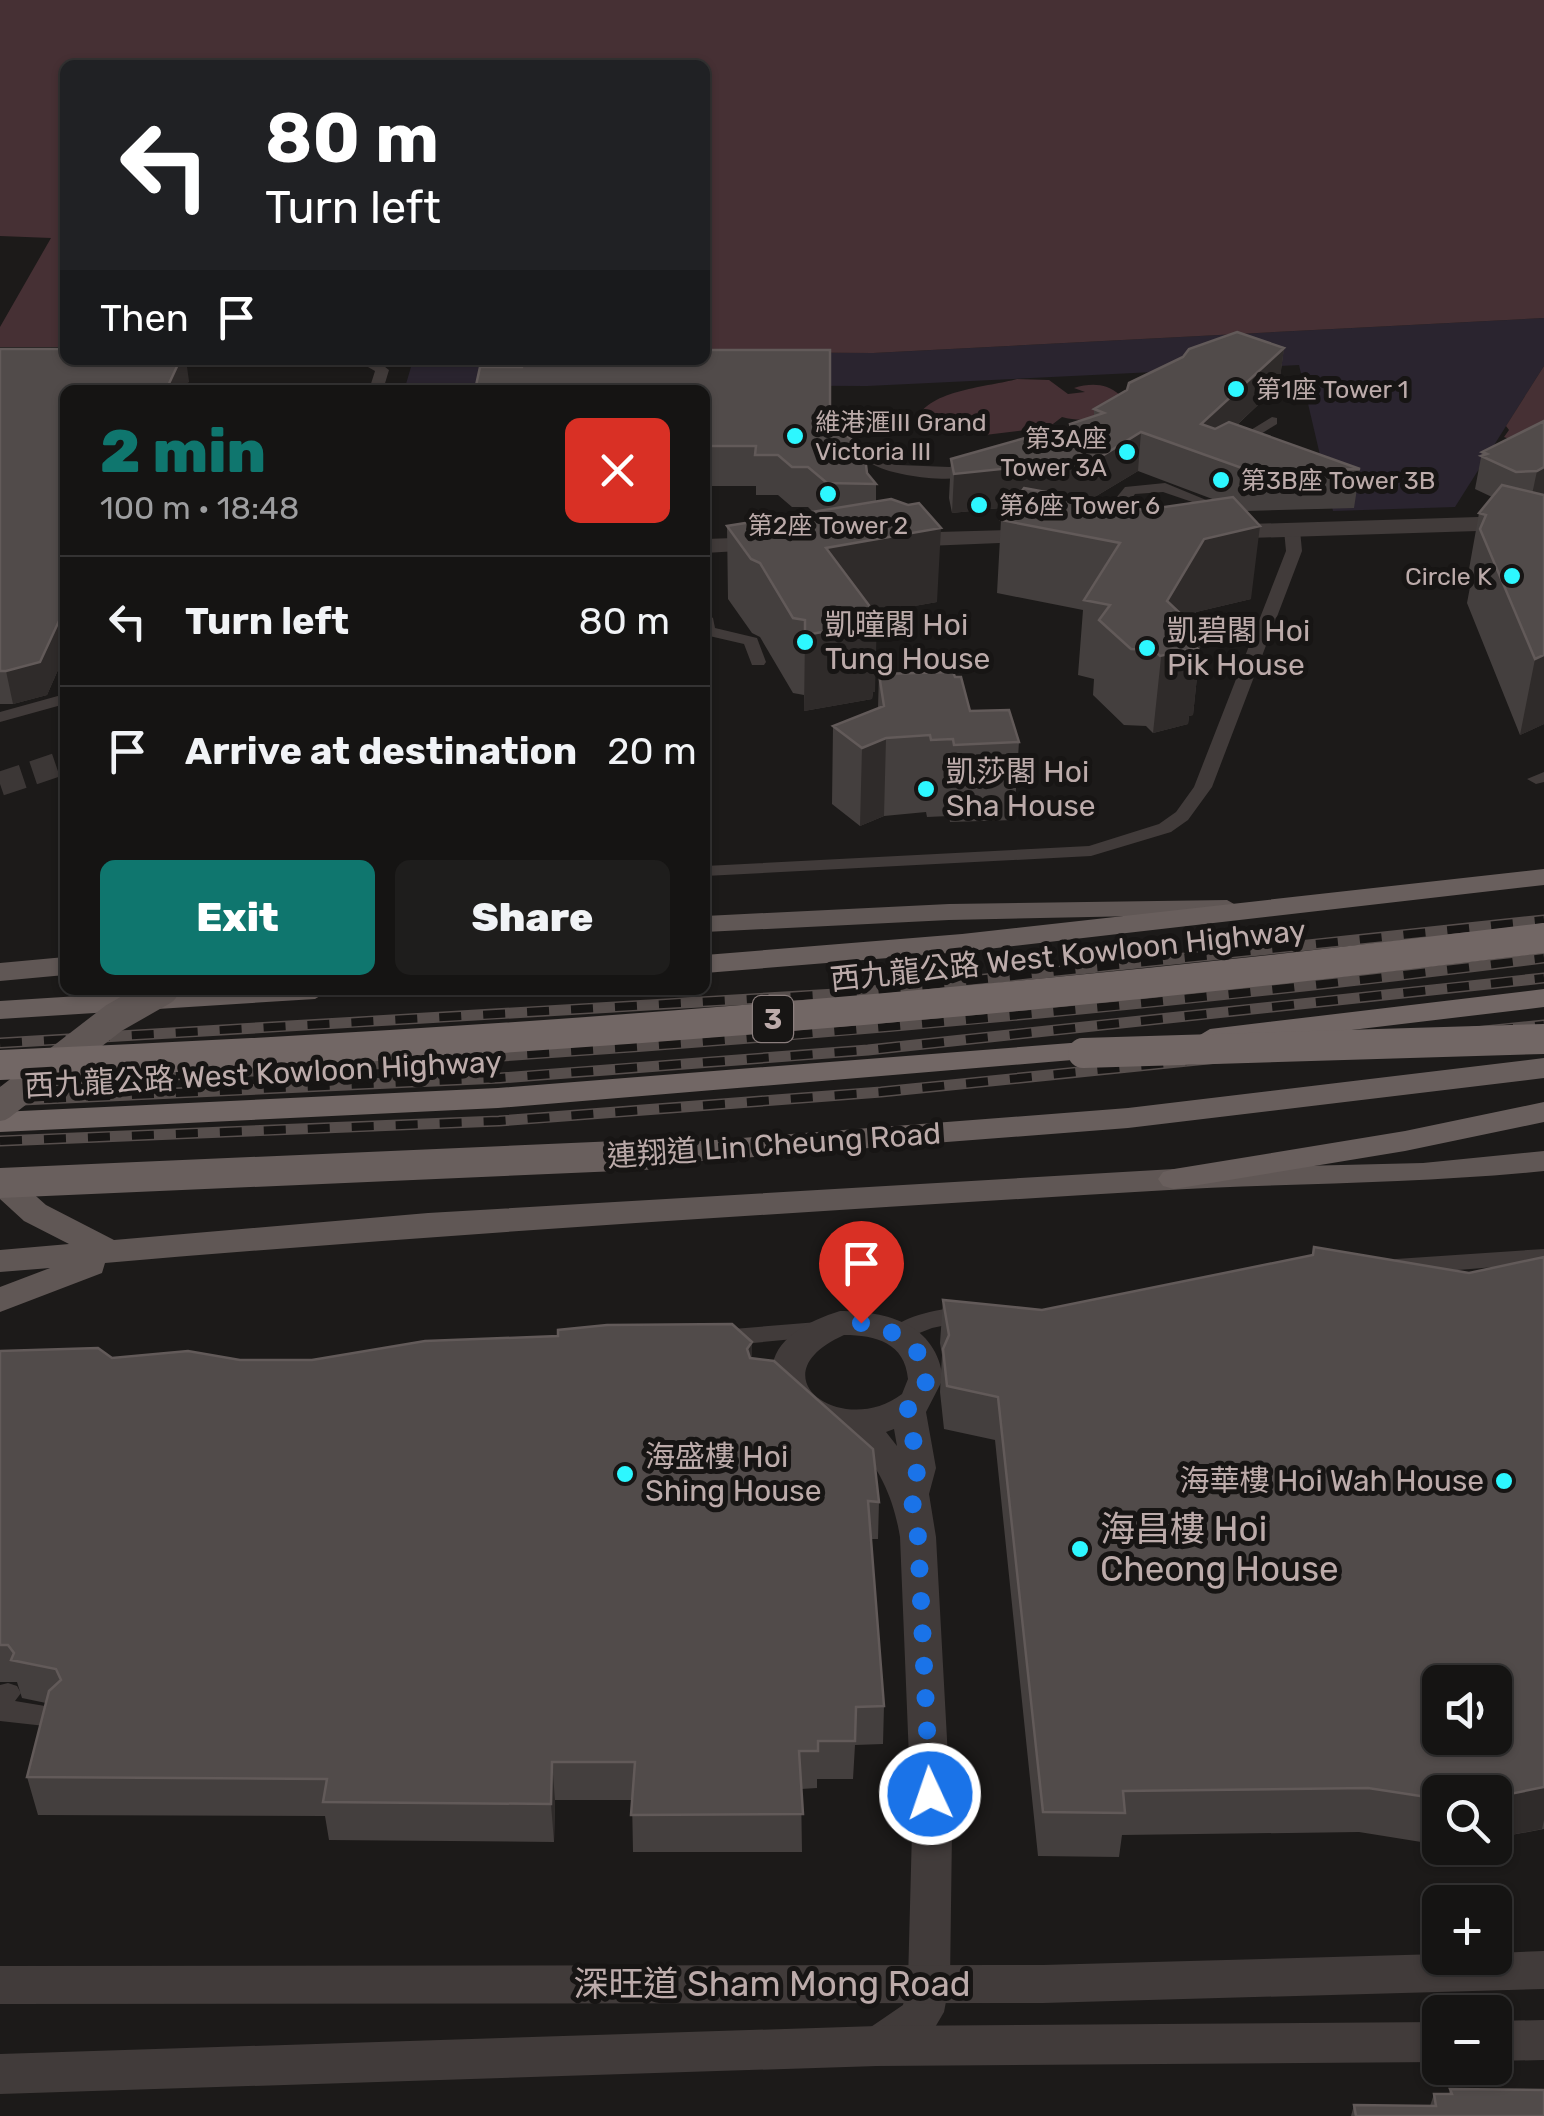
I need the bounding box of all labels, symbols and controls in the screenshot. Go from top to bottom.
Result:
text: 80 m [265,97,439,180]
icon: left [100,100,230,230]
text: Turn left [265,181,441,234]
icon: arrive [209,290,264,345]
text: Then [100,295,189,341]
place label: 第1座 Tower 1 [1256,375,1408,404]
marker: 第1座 Tower 1 [1225,378,1247,400]
place label: 維港滙III Grand Victoria III [815,408,987,466]
text: 2 min [100,416,266,487]
button: close [565,418,670,523]
place label: 第3A座 Tower 3A [1000,424,1107,482]
marker: 維港滙III Grand Victoria III [784,425,806,447]
marker: 第3A座 Tower 3A [1116,441,1138,463]
place label: 第3B座 Tower 3B [1241,466,1435,495]
marker: 第3B座 Tower 3B [1210,469,1232,491]
marker: 第2座 Tower 2 [817,483,839,505]
text: 100 m · 18:48 [100,489,299,527]
place label: 第6座 Tower 6 [999,491,1160,520]
marker: 第6座 Tower 6 [968,494,990,516]
place label: 第2座 Tower 2 [748,511,908,540]
place label: Circle K [1405,562,1492,591]
marker: Circle K [1501,565,1523,587]
icon: left [100,594,155,649]
text: Turn left [185,598,349,644]
text: 80 m [579,598,670,644]
place label: 凱曈閣 Hoi Tung House [825,607,990,677]
place label: 凱碧閣 Hoi Pik House [1167,613,1310,683]
marker: 凱曈閣 Hoi Tung House [794,631,816,653]
marker: 凱碧閣 Hoi Pik House [1136,637,1158,659]
icon: arrive [100,724,155,779]
text: Arrive at destination [185,728,577,774]
text: 20 m [607,728,697,774]
place label: 凱莎閣 Hoi Sha House [946,754,1096,824]
marker: 凱莎閣 Hoi Sha House [915,778,937,800]
button: Exit [100,860,375,975]
button: Share [395,860,670,975]
street label: 西九龍公路 West Kowloon Highway [828,912,1308,998]
road number: 3 [753,996,793,1042]
street label: 西九龍公路 West Kowloon Highway [23,1044,503,1104]
street label: 連翔道 Lin Cheung Road [606,1115,942,1175]
pin [819,1221,904,1324]
icon: arrive [834,1236,889,1291]
place label: 海盛樓 Hoi Shing House [645,1439,821,1509]
marker: 海盛樓 Hoi Shing House [614,1463,636,1485]
place label: 海華樓 Hoi Wah House [1180,1463,1484,1499]
marker: 海華樓 Hoi Wah House [1493,1470,1515,1492]
place label: 海昌樓 Hoi Cheong House [1100,1508,1339,1590]
marker: 海昌樓 Hoi Cheong House [1069,1538,1091,1560]
map controls [1422,1665,1512,2085]
button: sound [1422,1665,1512,1755]
position arrow [878,1742,982,1846]
button: search [1422,1775,1512,1865]
button: + [1422,1885,1512,1975]
street label: 深旺道 Sham Mong Road [573,1963,971,2005]
button: − [1422,1995,1512,2085]

